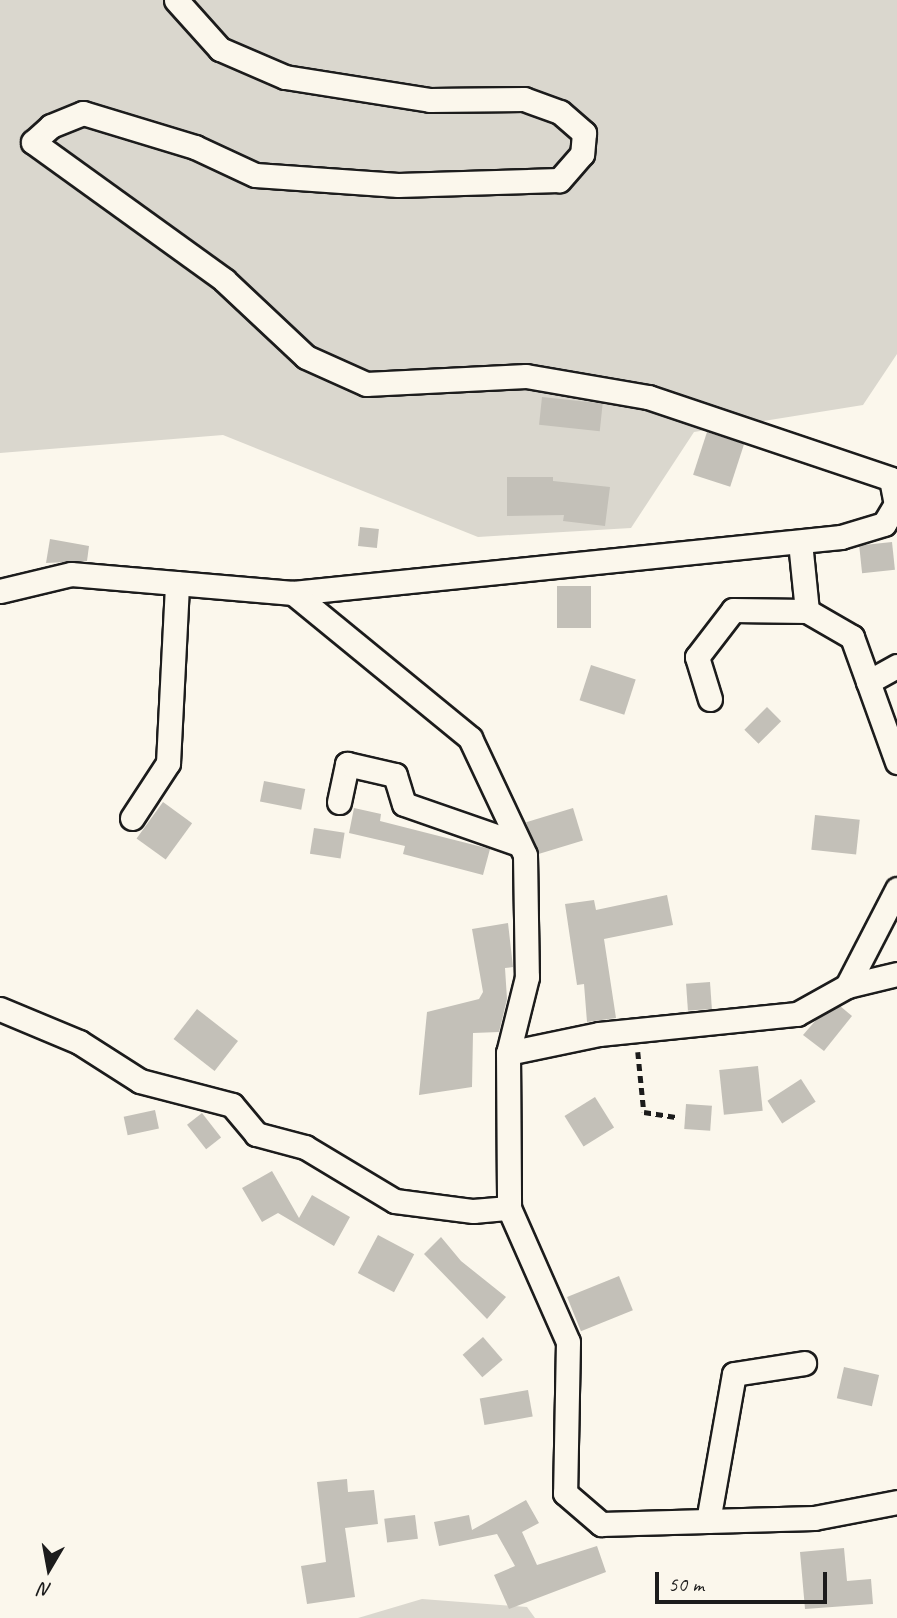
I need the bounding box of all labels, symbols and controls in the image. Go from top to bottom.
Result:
north arrow [14,1534,84,1604]
scale bar [659,1558,830,1602]
text: 50 m [668,1571,704,1597]
text: N [37,1577,53,1603]

